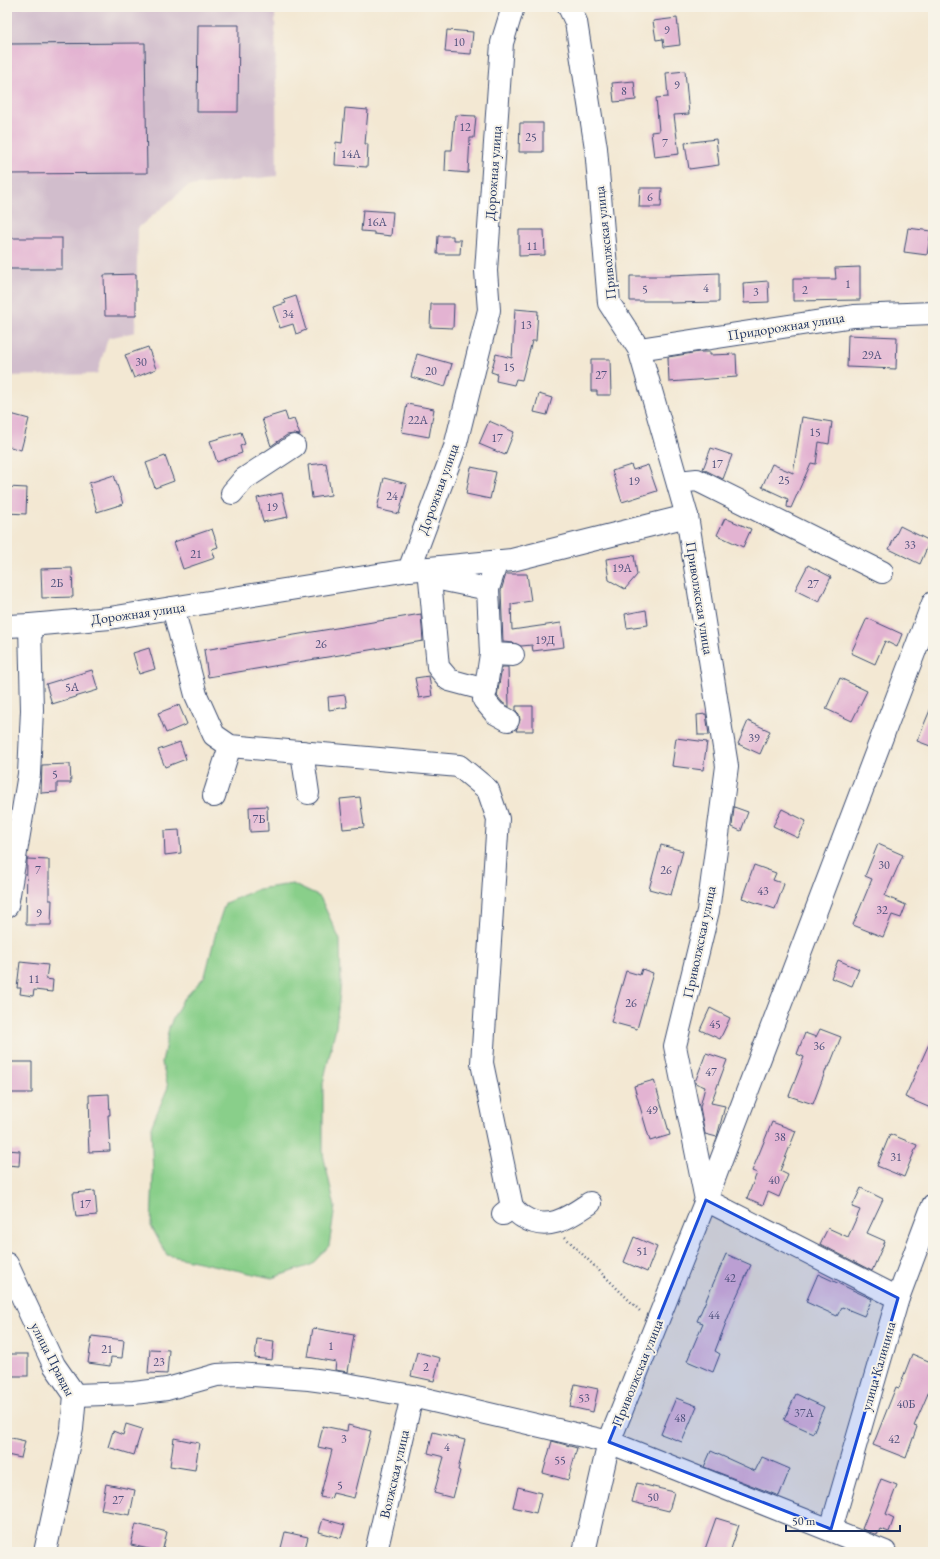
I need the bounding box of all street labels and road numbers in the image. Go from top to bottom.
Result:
street label: Дорожная улица [481,125,505,221]
street label: Приволжская улица [590,185,620,301]
street label: Придорожная улица [726,308,846,344]
street label: Дорожная улица [413,441,463,537]
street label: Приволжская улица [682,540,718,656]
street label: Дорожная улица [90,597,187,629]
street label: Приволжская улица [678,884,720,1000]
street label: Приволжская улица [607,1316,667,1429]
street label: улица Правды [27,1319,79,1399]
street label: улица Калинина [857,1319,899,1413]
street label: Волжская улица [375,1428,413,1520]

